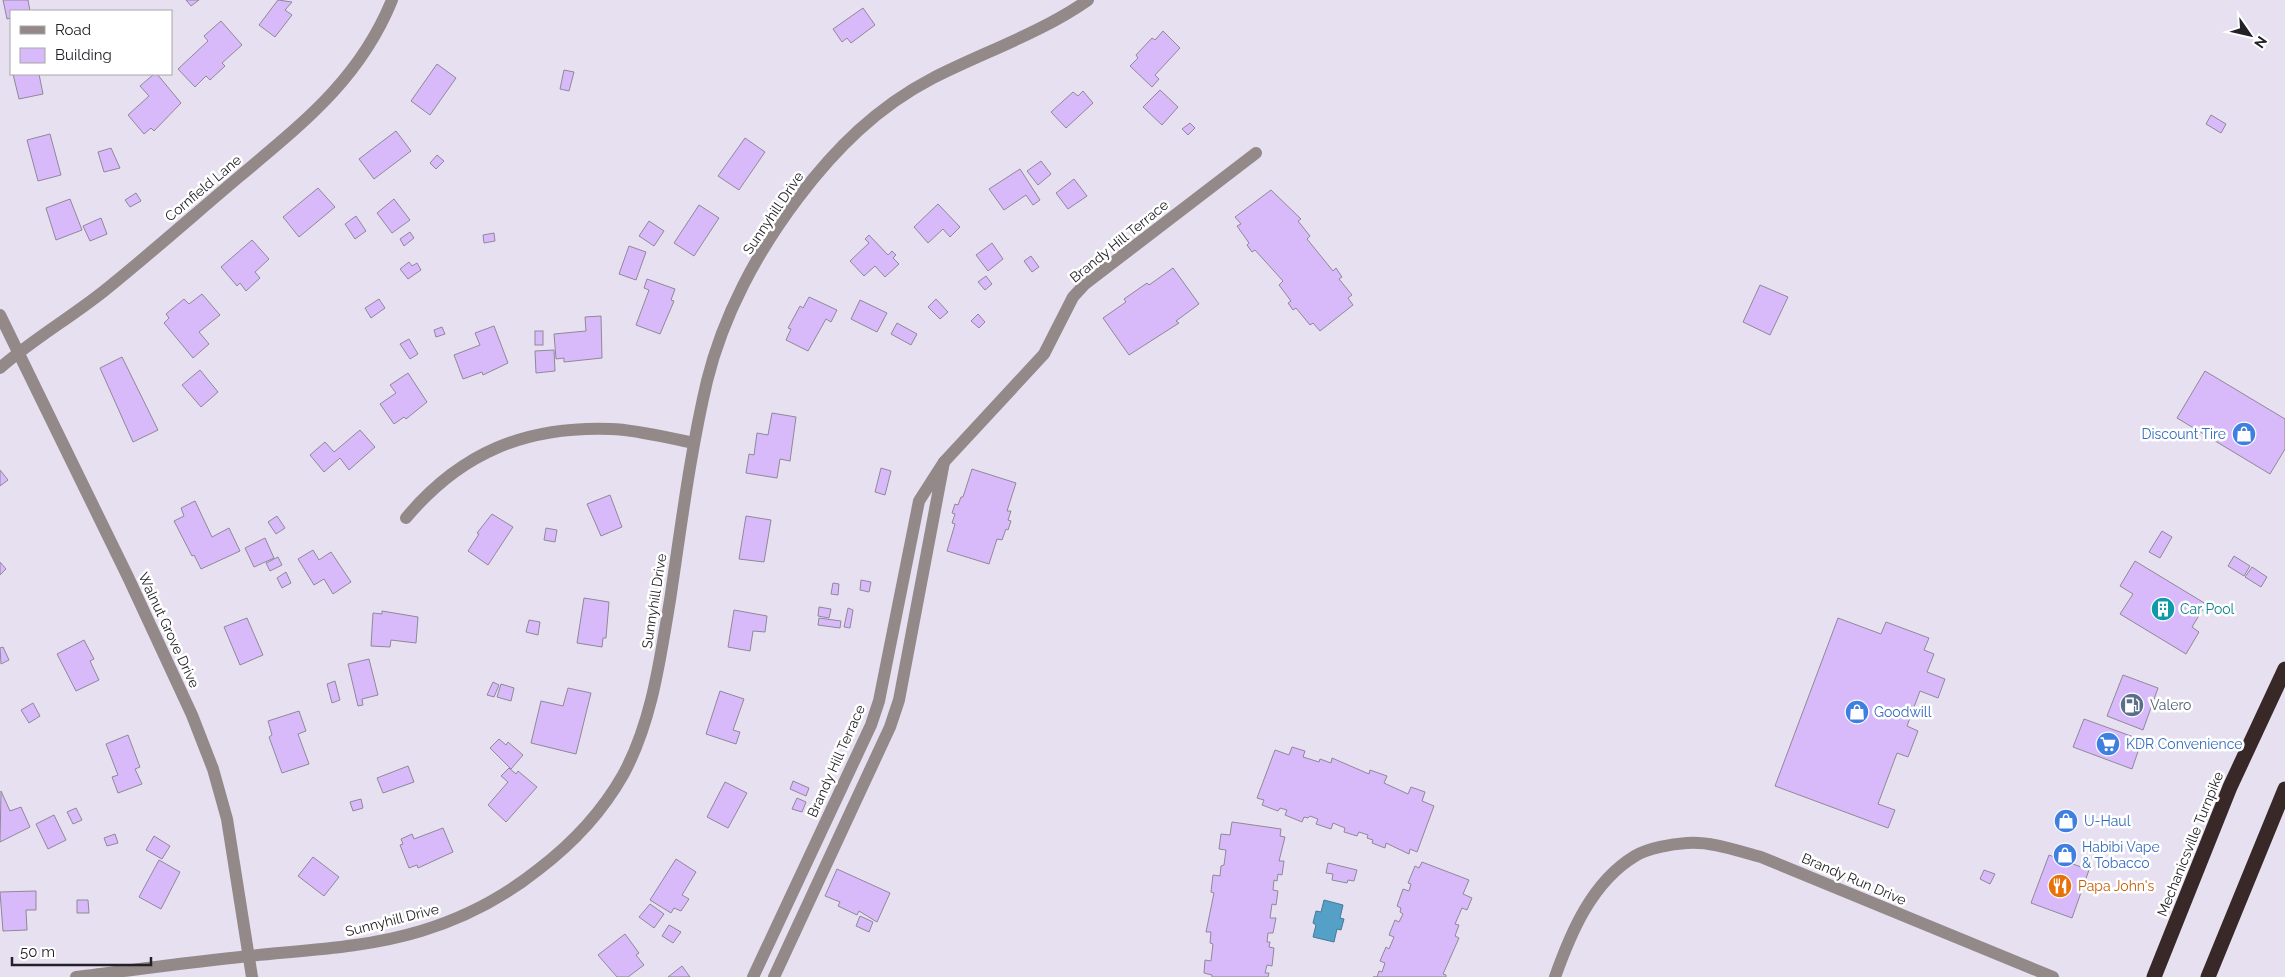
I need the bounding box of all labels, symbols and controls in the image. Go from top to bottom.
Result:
legend [10,10,172,75]
north arrow [2225,10,2275,60]
text: Road [55,21,91,39]
text: N [2251,33,2270,51]
text: Building [55,46,112,64]
street label: Cornfield Lane [162,152,244,224]
street label: Sunnyhill Drive [740,169,806,257]
street label: Brandy Hill Terrace [1067,196,1171,286]
shop icon: Discount Tire [2231,421,2257,447]
place label: Discount Tire [2141,426,2226,442]
street label: Sunnyhill Drive [639,552,669,650]
street label: Walnut Grove Drive [135,570,203,690]
building icon: Car Pool [2150,596,2176,622]
place label: Car Pool [2180,601,2235,617]
fuel station icon: Valero [2119,692,2145,718]
place label: Valero [2150,697,2191,713]
shop icon: Goodwill [1844,699,1870,725]
street label: Brandy Hill Terrace [804,702,868,820]
place label: Goodwill [1874,704,1932,720]
supermarket icon: KDR Convenience [2095,731,2121,757]
place label: KDR Convenience [2126,736,2243,752]
street label: Mechanicsville Turnpike [2154,769,2226,919]
shop icon: U-Haul [2053,808,2079,834]
place label: U-Haul [2084,813,2131,829]
place label: Habibi Vape & Tobacco [2082,839,2160,871]
shop icon: Habibi Vape & Tobacco [2052,842,2078,868]
street label: Brandy Run Drive [1799,850,1909,908]
restaurant icon: Papa John's [2047,873,2073,899]
place label: Papa John's [2078,878,2154,894]
street label: Sunnyhill Drive [344,901,440,939]
scale bar [12,934,151,966]
text: 50 m [20,943,55,961]

